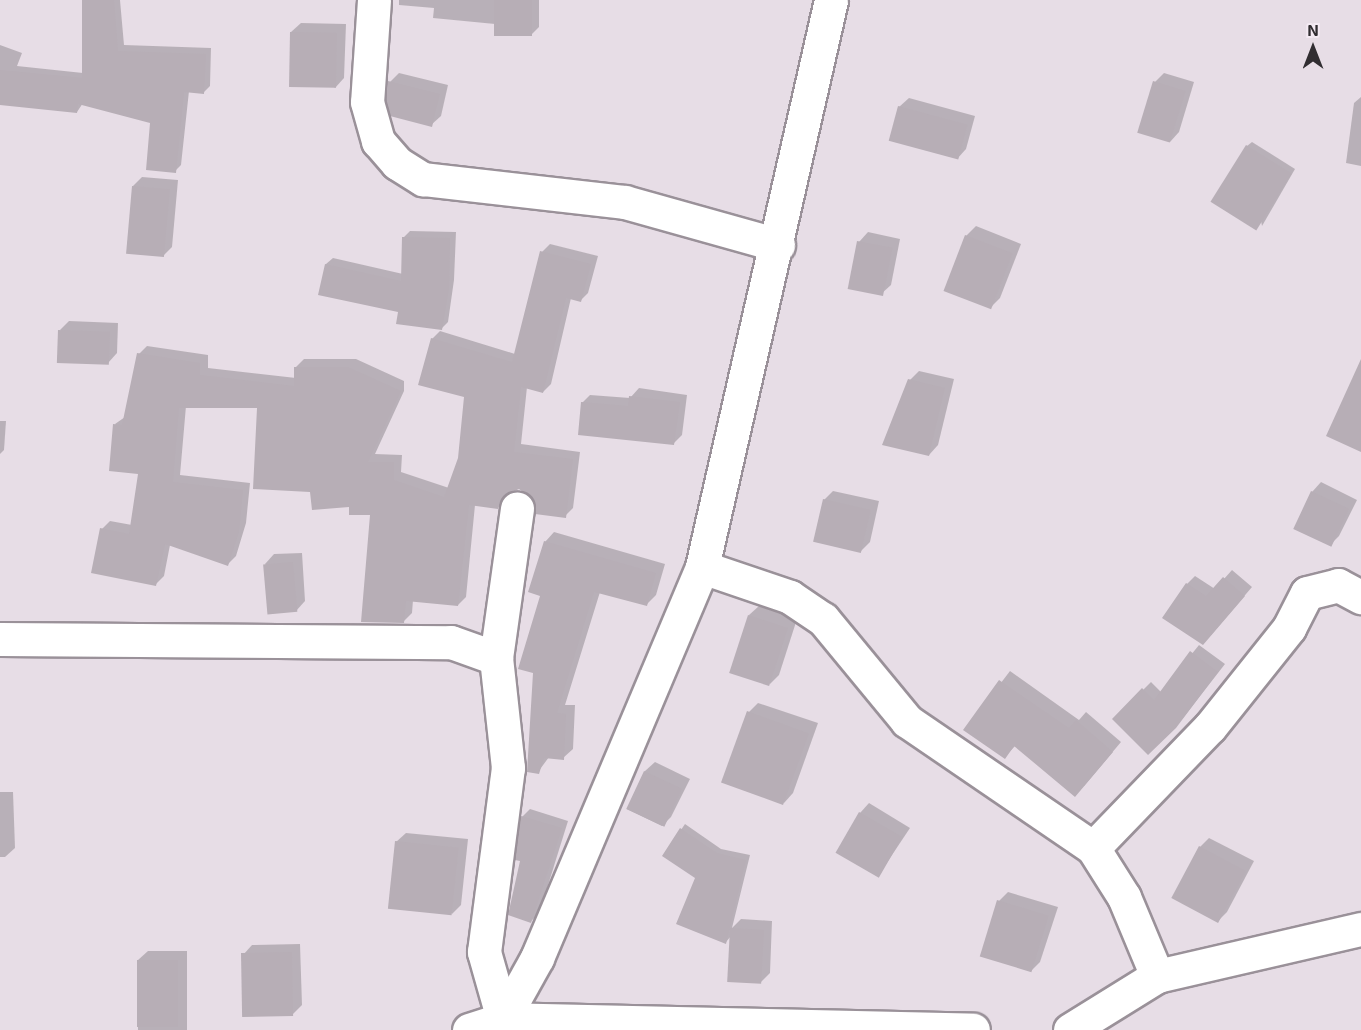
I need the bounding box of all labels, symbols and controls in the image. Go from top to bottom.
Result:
north arrow [1283,18,1343,78]
text: N [1307,20,1319,39]

